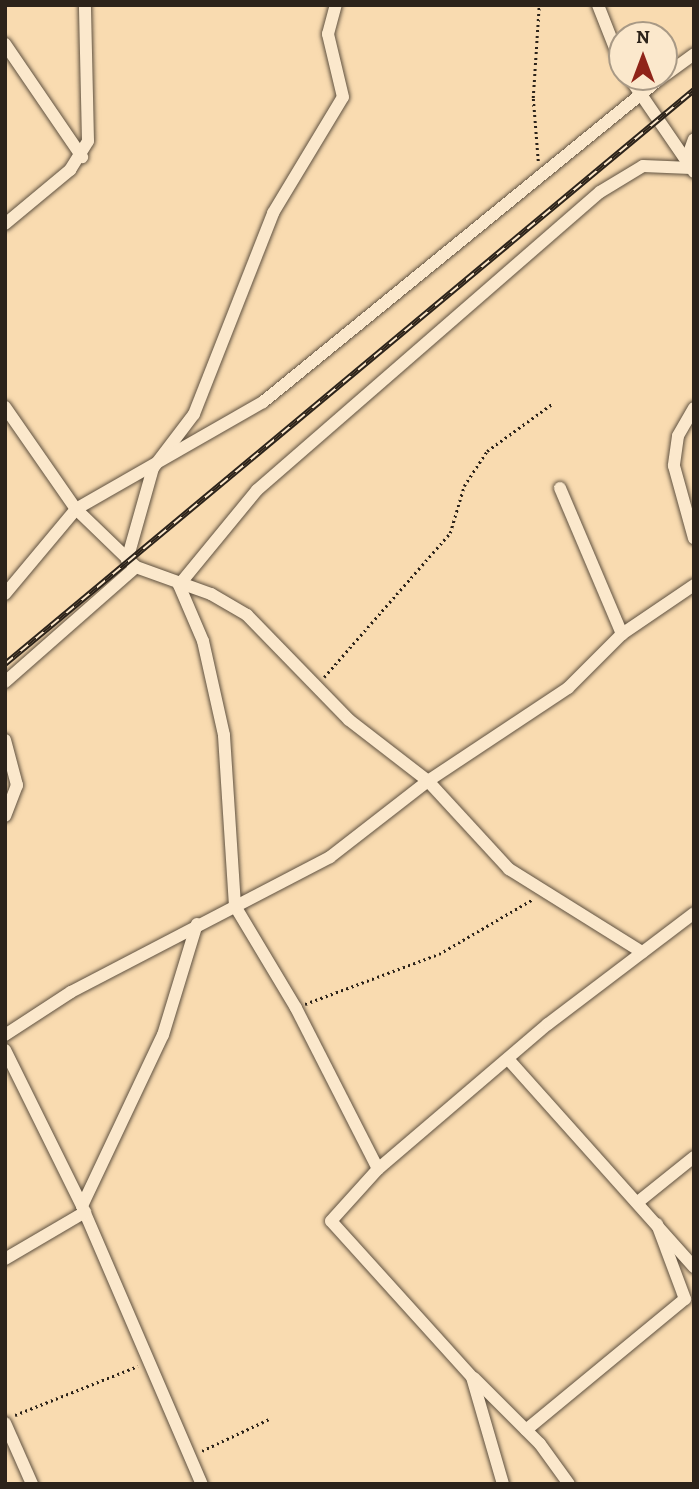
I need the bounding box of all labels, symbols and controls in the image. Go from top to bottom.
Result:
north arrow [608,21,678,91]
text: N [636,24,650,50]

